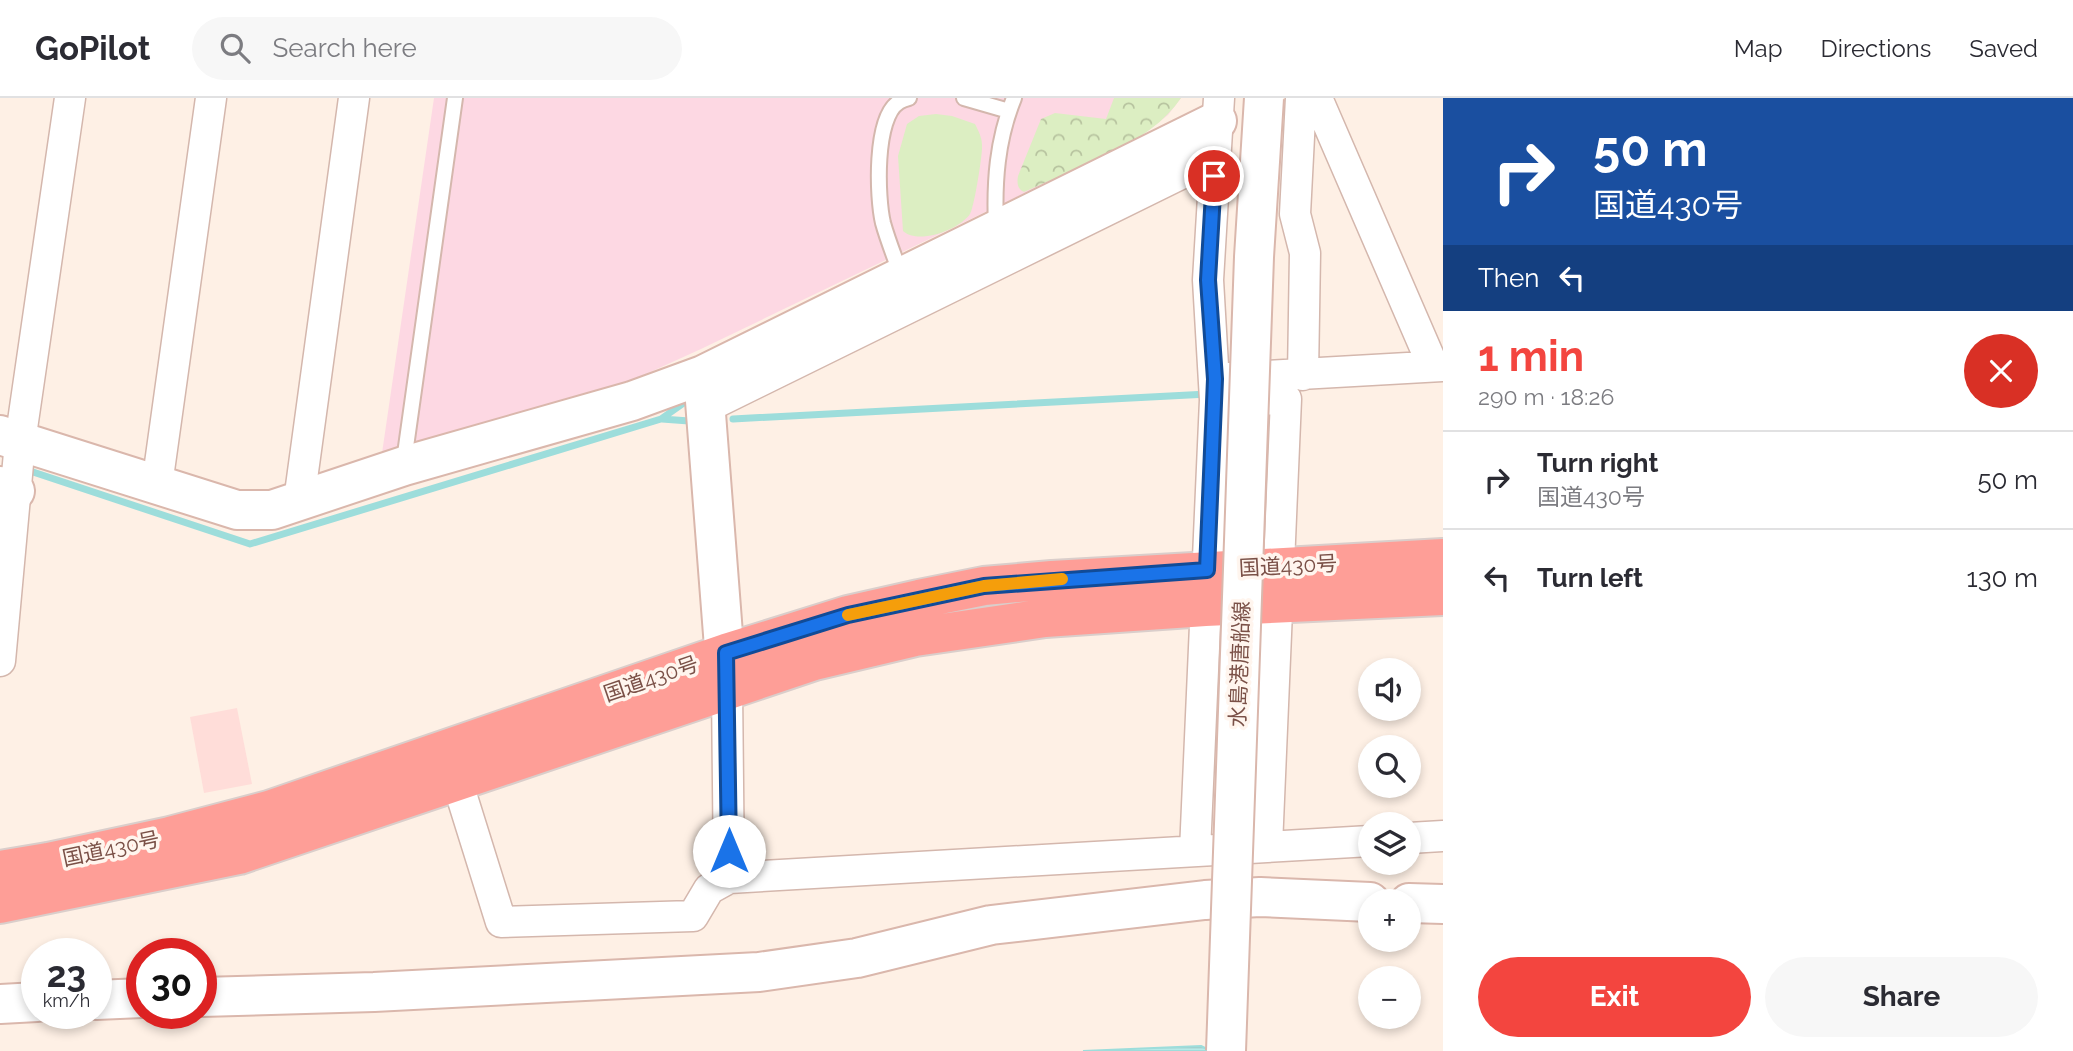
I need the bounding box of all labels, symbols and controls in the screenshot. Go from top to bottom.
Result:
search box [192,17,682,80]
text: GoPilot [35,29,150,68]
icon: search [216,29,254,67]
text: Search here [272,33,417,63]
text: Map [1734,34,1783,63]
text: Directions [1821,34,1931,63]
text: Saved [1969,34,2038,63]
text: 50 m [1593,120,1708,177]
icon: right [1478,126,1569,217]
pin [1184,146,1244,206]
icon: arrive [1195,157,1233,195]
text: 国道430号 [1593,186,1743,223]
icon: left [1553,259,1591,297]
text: Then [1478,263,1539,293]
text: 1 min [1478,332,1584,381]
button: close [1964,334,2038,408]
text: 290 m · 18:26 [1478,383,1614,410]
text: Turn right [1537,448,1658,478]
icon: right [1478,461,1516,499]
text: 50 m [1977,465,2038,495]
text: 国道430号 [1537,483,1645,510]
street label: 国道430号 [1238,550,1338,581]
icon: left [1478,559,1516,597]
text: Turn left [1537,563,1643,593]
text: 130 m [1967,563,2038,593]
street label: 水島港唐船線 [1225,601,1254,727]
street label: 国道430号 [600,651,701,706]
map controls [1358,658,1421,1029]
button: sound [1358,658,1421,721]
button: search [1358,735,1421,798]
button: layers [1358,812,1421,875]
position arrow [692,814,766,888]
street label: 国道430号 [60,826,162,871]
button: + [1358,889,1421,952]
speed limit sign: 30 [126,938,217,1029]
text: 23 [47,954,86,995]
button: Exit [1478,957,1751,1037]
button: Share [1765,957,2038,1037]
button: − [1358,966,1421,1029]
text: km/h [43,990,90,1011]

